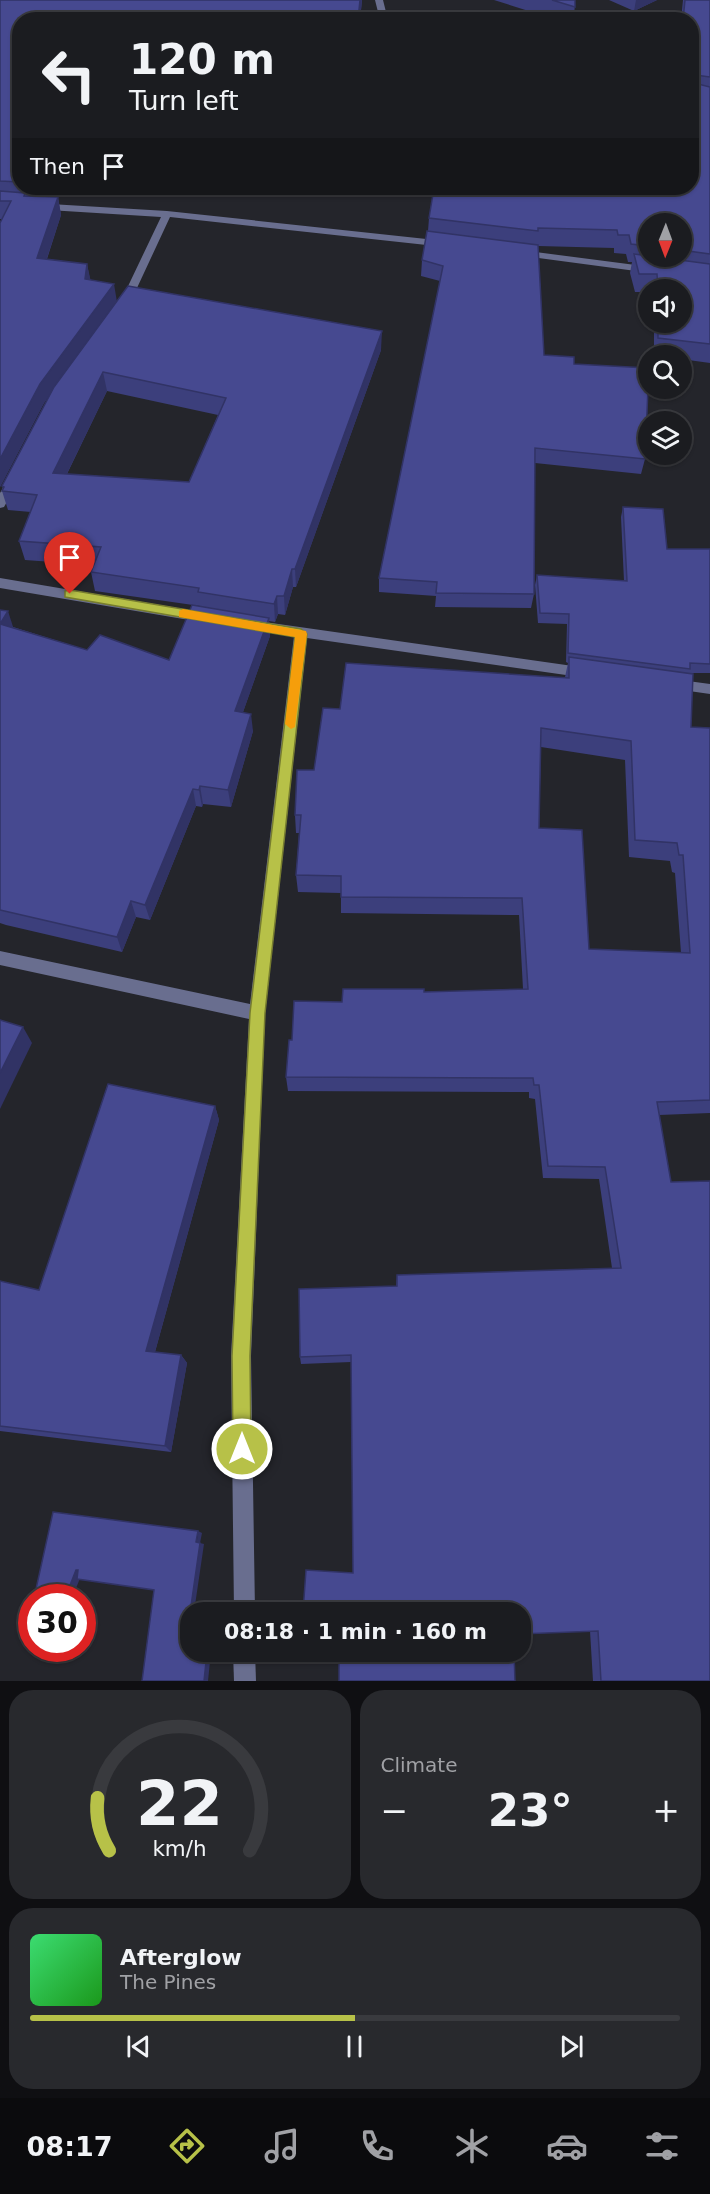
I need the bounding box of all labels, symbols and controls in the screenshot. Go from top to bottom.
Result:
text: 120 m [129,35,275,84]
icon: left [30,36,108,114]
text: Turn left [129,85,239,116]
icon: arrive [97,150,130,183]
text: Then [30,154,85,179]
north arrow [638,213,692,267]
map controls [638,213,692,465]
button: sound [638,279,692,333]
button: search [638,345,692,399]
button: layers [638,411,692,465]
pin [44,532,95,594]
icon: arrive [53,541,86,574]
position arrow [210,1417,274,1481]
speed limit sign: 30 [18,1584,96,1662]
text: 08:18 · 1 min · 160 m [224,1619,487,1644]
text: Climate [381,1753,457,1777]
text: 22 [136,1767,223,1840]
text: 23° [488,1784,573,1837]
text: − [381,1791,408,1830]
text: + [652,1791,680,1830]
text: km/h [153,1837,207,1862]
text: Afterglow [120,1945,242,1970]
text: The Pines [120,1970,216,1994]
icon: previous [122,2030,155,2063]
icon: pause [338,2030,371,2063]
icon: next [555,2030,588,2063]
icon: directions [166,2125,208,2167]
icon: music [261,2125,303,2167]
icon: phone [356,2125,398,2167]
icon: climate [451,2125,493,2167]
icon: car [546,2125,588,2167]
icon: filters [641,2125,683,2167]
text: 08:17 [27,2131,113,2162]

